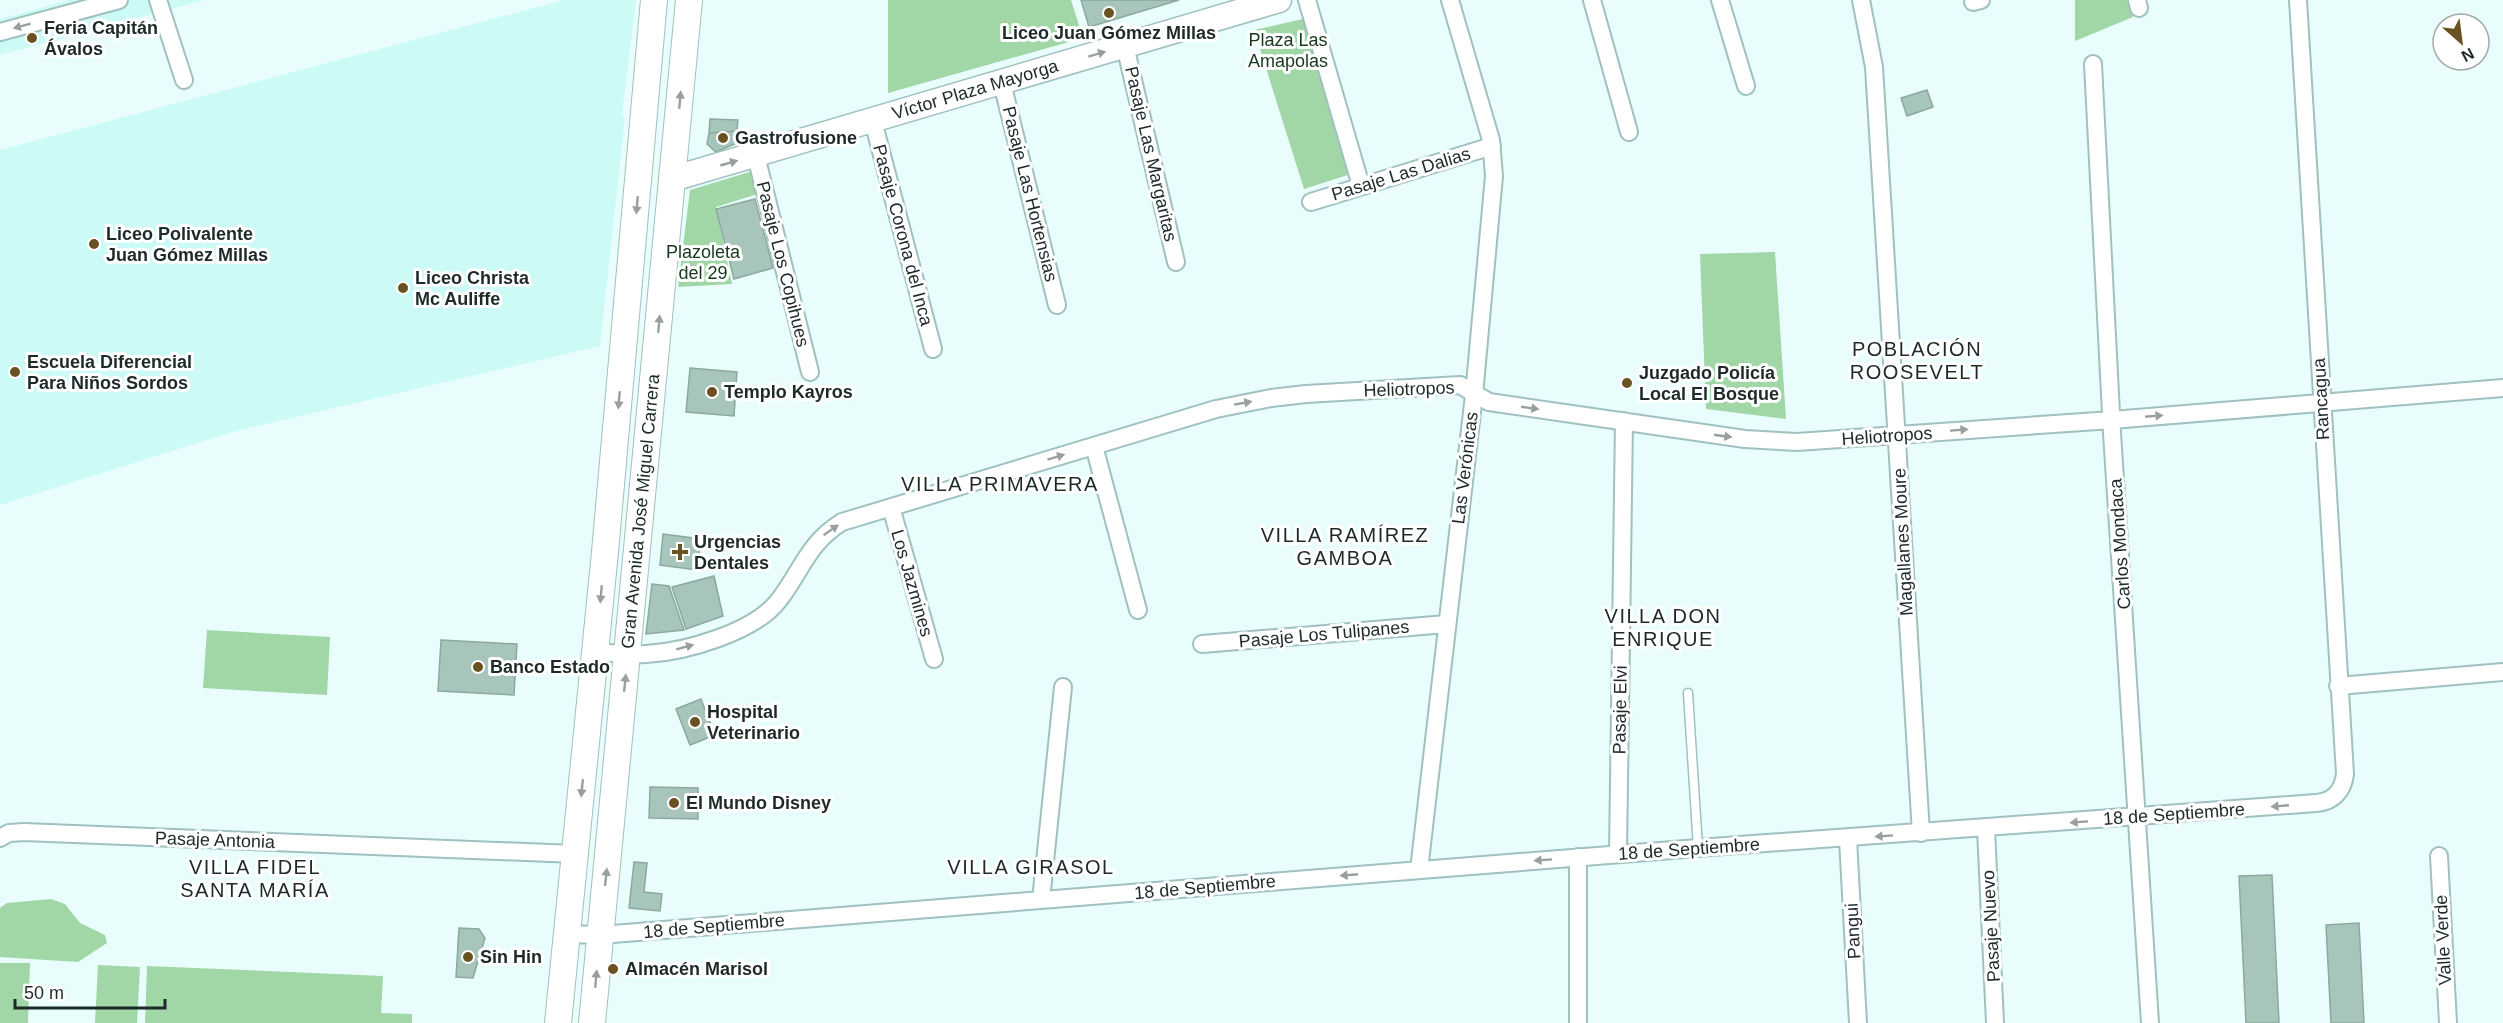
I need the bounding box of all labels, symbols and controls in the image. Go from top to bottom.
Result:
marker: Liceo Juan Gómez Millas [1102,6,1116,20]
north arrow [2431,12,2491,72]
place label: Feria Capitán Ávalos [44,18,158,59]
one-way arrow [12,22,30,31]
place label: Liceo Juan Gómez Millas [1002,23,1216,43]
park label: Plaza Las Amapolas [1248,30,1328,71]
marker: Feria Capitán Ávalos [25,31,39,45]
text: N [2459,45,2477,65]
one-way arrow [1088,49,1106,58]
street label: Víctor Plaza Mayorga [890,55,1061,124]
street label: Pasaje Las Margaritas [1121,64,1181,244]
one-way arrow [675,90,685,109]
street label: Pasaje Las Hortensias [999,104,1061,284]
place label: Gastrofusione [735,128,857,148]
marker: Gastrofusione [716,131,730,145]
street label: Pasaje Corona del Inca [869,142,937,329]
street label: Pasaje Las Dalias [1329,143,1473,205]
one-way arrow [720,158,738,168]
street label: Pasaje Los Copihues [753,179,813,349]
one-way arrow [632,196,642,215]
place label: Liceo Polivalente Juan Gómez Millas [106,224,268,265]
marker: Liceo Polivalente Juan Gómez Millas [87,237,101,251]
park label: Plazoleta del 29 [666,242,741,283]
place label: Liceo Christa Mc Auliffe [415,268,530,309]
marker: Liceo Christa Mc Auliffe [396,281,410,295]
one-way arrow [654,315,664,334]
district label: POBLACIÓN ROOSEVELT [1850,338,1984,383]
place label: Escuela Diferencial Para Niños Sordos [27,352,192,393]
street label: Rancagua [2309,357,2333,441]
place label: Juzgado Policía Local El Bosque [1639,363,1779,404]
marker: Escuela Diferencial Para Niños Sordos [8,365,22,379]
street label: Gran Avenida José Miguel Carrera [618,372,664,650]
marker: Juzgado Policía Local El Bosque [1620,376,1634,390]
street label: Heliotropos [1363,377,1455,401]
place label: Templo Kayros [724,382,853,402]
marker: Templo Kayros [705,385,719,399]
one-way arrow [614,390,624,409]
one-way arrow [1233,398,1252,407]
one-way arrow [1521,404,1540,413]
street label: Las Verónicas [1448,411,1482,525]
one-way arrow [2144,412,2163,421]
street label: Heliotropos [1841,423,1933,449]
one-way arrow [1950,426,1969,435]
one-way arrow [1714,431,1733,440]
one-way arrow [1047,452,1065,461]
street label: Magallanes Moure [1889,468,1917,616]
district label: VILLA PRIMAVERA [901,473,1099,495]
street label: Carlos Mondaca [2105,477,2135,610]
one-way arrow [822,524,838,536]
district label: VILLA RAMÍREZ GAMBOA [1261,524,1429,569]
street label: Los Jazmines [887,527,937,639]
place label: Urgencias Dentales [694,532,781,573]
marker: Urgencias Dentales [671,543,689,561]
one-way arrow [596,584,606,603]
district label: VILLA DON ENRIQUE [1605,605,1721,650]
street label: Pasaje Los Tulipanes [1238,617,1410,651]
one-way arrow [676,641,695,651]
place label: Banco Estado [490,657,610,677]
marker: Banco Estado [471,660,485,674]
street label: Pasaje Elvi [1609,665,1631,755]
one-way arrow [620,674,630,693]
place label: Hospital Veterinario [707,702,800,743]
marker: Hospital Veterinario [688,715,702,729]
one-way arrow [577,778,587,797]
place label: El Mundo Disney [686,793,831,813]
marker: El Mundo Disney [667,796,681,810]
street label: 18 de Septiembre [2102,799,2246,829]
one-way arrow [2270,801,2289,811]
one-way arrow [2069,817,2088,826]
street label: Pasaje Antonia [155,828,276,852]
one-way arrow [1875,831,1894,841]
street label: 18 de Septiembre [1617,834,1761,864]
one-way arrow [1534,855,1553,865]
district label: VILLA FIDEL SANTA MARÍA [180,856,330,901]
district label: VILLA GIRASOL [947,856,1115,878]
one-way arrow [601,868,611,887]
street label: Pasaje Nuevo [1978,870,2004,982]
street label: 18 de Septiembre [1133,871,1277,903]
one-way arrow [1339,871,1358,880]
street label: Valle Verde [2431,894,2455,986]
street label: Pangui [1842,902,1864,960]
street label: 18 de Septiembre [642,910,786,942]
place label: Sin Hin [480,947,542,967]
marker: Sin Hin [461,950,475,964]
place label: Almacén Marisol [625,959,768,979]
marker: Almacén Marisol [606,962,620,976]
one-way arrow [591,970,601,989]
scale bar [15,972,165,1010]
text: 50 m [24,983,64,1003]

